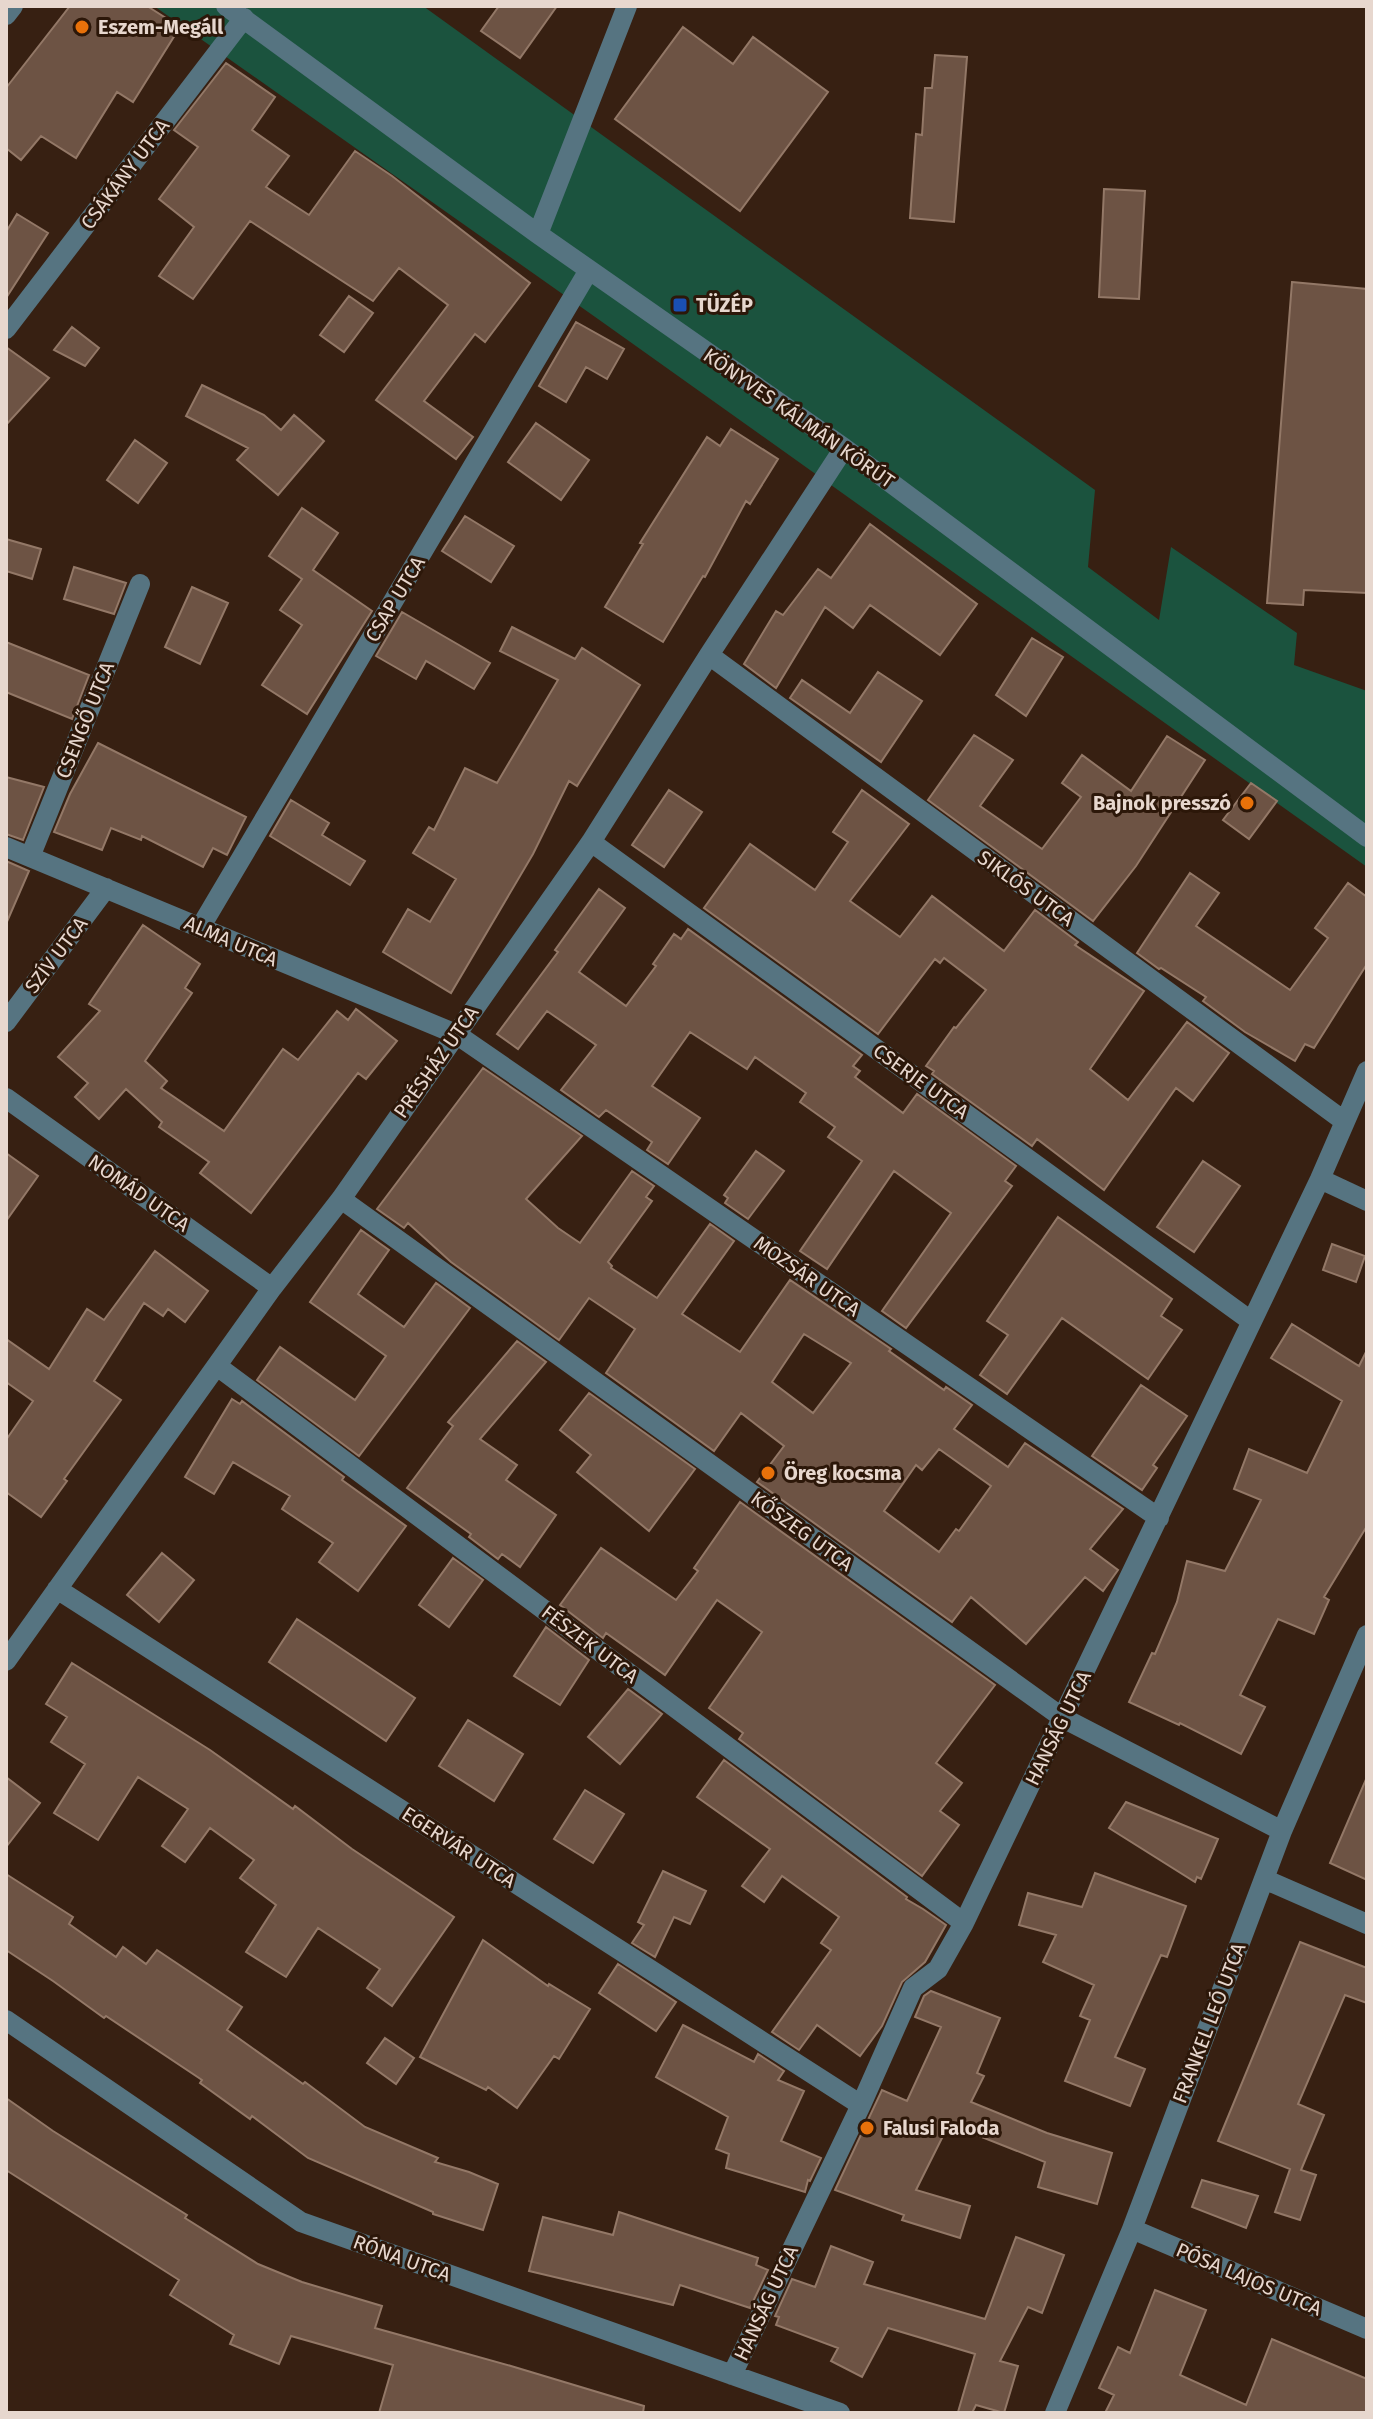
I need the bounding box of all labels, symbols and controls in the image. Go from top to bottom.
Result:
place label: Eszem-Megáll [98,15,223,39]
marker: Eszem-Megáll [73,18,91,36]
street label: CSÁKÁNY UTCA [76,114,175,234]
place label: TÜZÉP [696,292,753,317]
marker: TÜZÉP [671,296,689,314]
street label: KÖNYVES KÁLMÁN KÖRÚT [699,343,900,494]
street label: CSAP UTCA [360,551,430,646]
street label: CSENGŐ UTCA [50,657,119,782]
place label: Bajnok presszó [1093,791,1231,815]
marker: Bajnok presszó [1238,794,1256,812]
street label: SIKLÓS UTCA [973,845,1079,931]
street label: ALMA UTCA [181,911,282,972]
street label: SZÍV UTCA [20,912,93,998]
street label: PRÉSHÁZ UTCA [388,1001,484,1123]
street label: CSERJE UTCA [869,1038,974,1124]
street label: NOMÁD UTCA [84,1149,195,1237]
street label: MOZSÁR UTCA [749,1231,865,1322]
place label: Öreg kocsma [784,1461,902,1485]
marker: Öreg kocsma [759,1464,777,1482]
street label: KŐSZEG UTCA [746,1485,859,1576]
street label: FÉSZEK UTCA [537,1600,643,1688]
street label: HANSÁG UTCA [1020,1666,1096,1789]
street label: EGERVÁR UTCA [398,1801,521,1893]
street label: FRANKEL LEÓ UTCA [1167,1939,1251,2107]
place label: Falusi Faloda [883,2116,1000,2140]
marker: Falusi Faloda [858,2119,876,2137]
street label: RÓNA UTCA [350,2229,454,2287]
street label: PÓSA LAJOS UTCA [1172,2237,1326,2321]
street label: HANSÁG UTCA [729,2241,803,2364]

